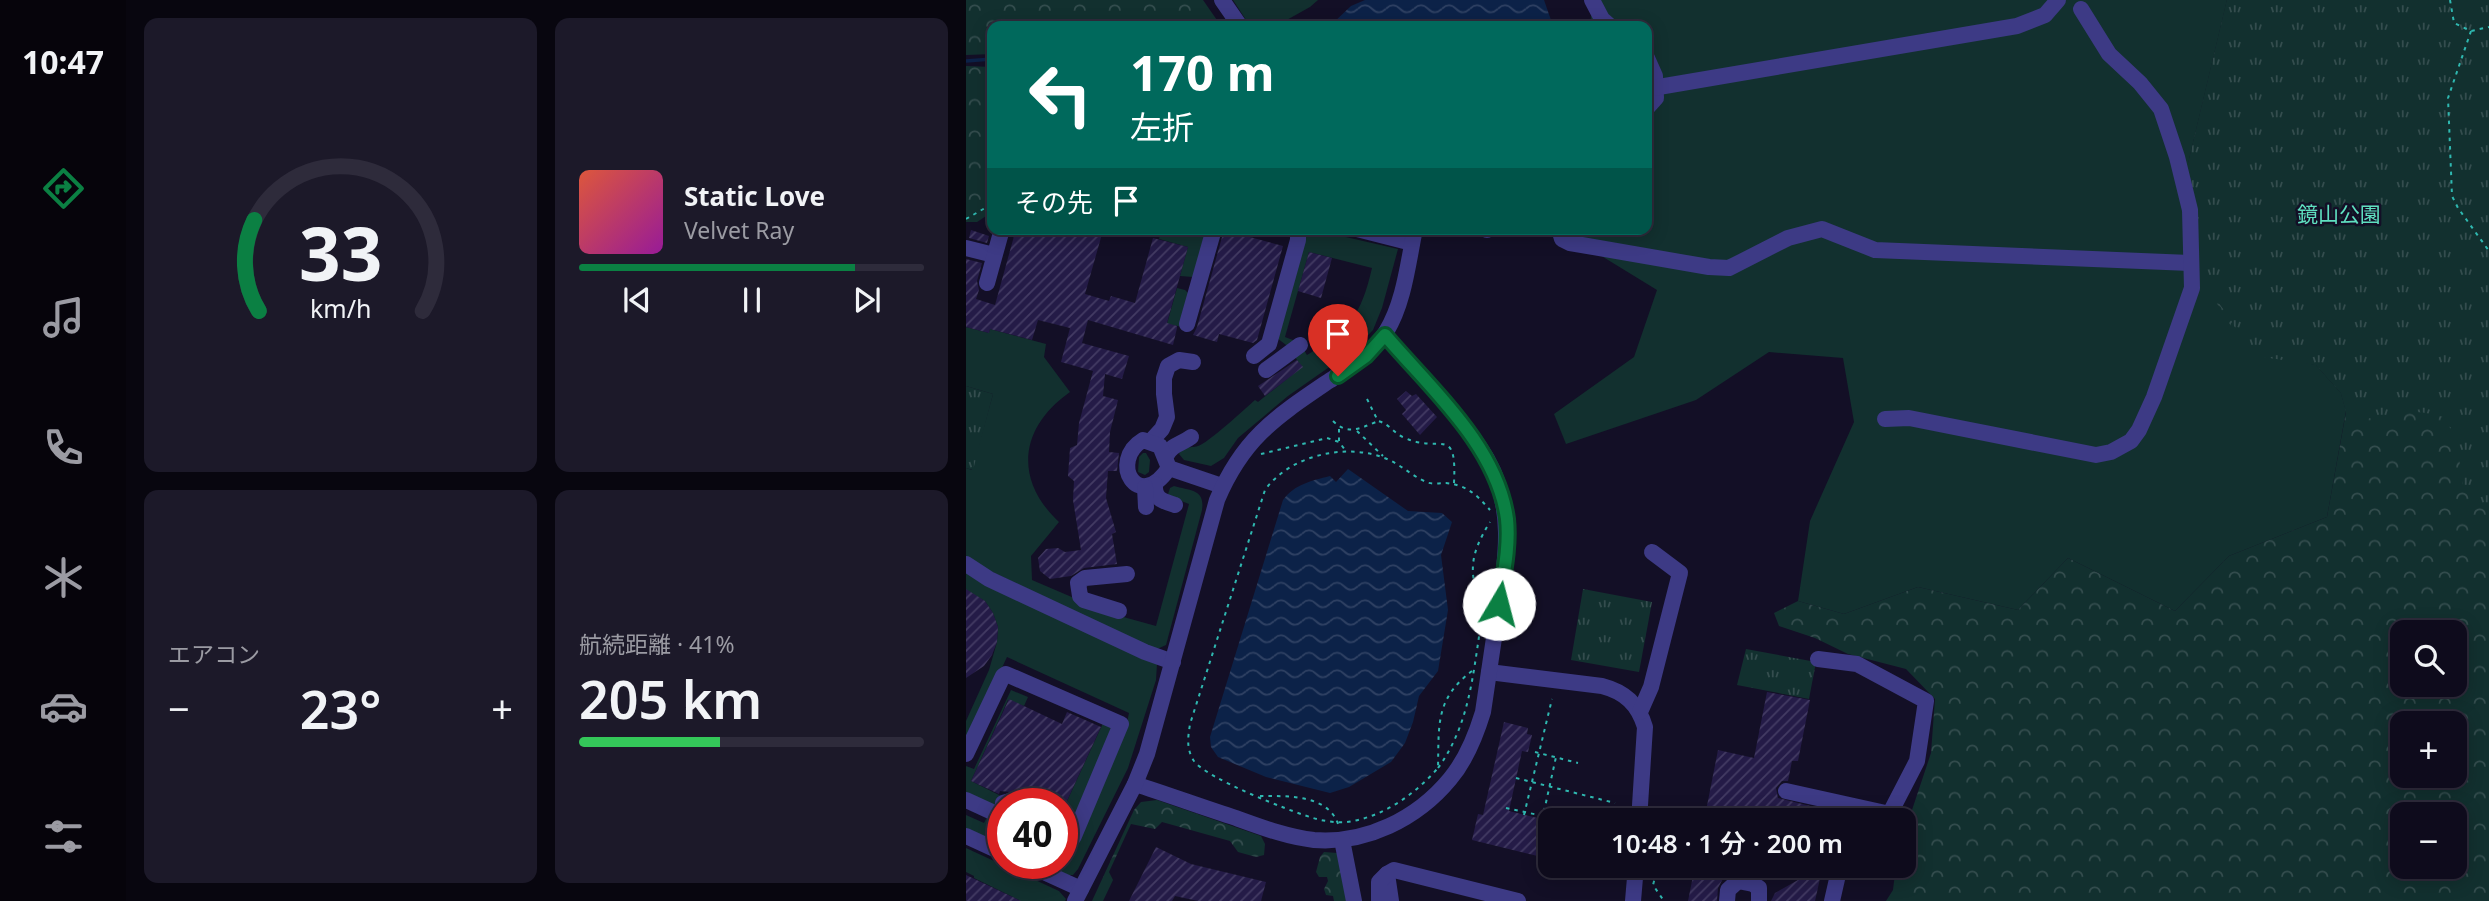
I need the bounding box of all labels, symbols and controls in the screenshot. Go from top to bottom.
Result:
text: 170 m [1130,39,1275,105]
text: 10:47 [22,40,104,83]
icon: left [1015,49,1106,140]
text: 左折 [1130,105,1194,148]
icon: directions [39,164,88,213]
text: Static Love [684,178,825,214]
icon: arrive [1107,182,1145,220]
text: その先 [1015,184,1093,220]
park label: 鏡山公園 [2297,200,2381,228]
text: 33 [299,203,382,302]
text: Velvet Ray [684,214,794,246]
icon: previous [618,281,656,319]
icon: pause [733,281,771,319]
icon: next [848,281,886,319]
text: km/h [310,291,371,325]
icon: music [39,293,88,342]
pin [1308,304,1368,376]
icon: arrive [1319,315,1357,353]
icon: phone [39,423,88,472]
icon: climate [39,553,88,602]
position arrow [1462,567,1536,641]
map controls [2390,620,2467,879]
button: search [2390,620,2467,697]
text: 航続距離 · 41% [579,628,735,660]
text: エアコン [168,638,260,670]
text: 205 km [579,663,762,734]
text: 23° [300,673,381,744]
icon: car [39,682,88,731]
text: − [168,682,190,734]
text: + [491,682,513,734]
button: + [2390,711,2467,788]
speed limit sign: 40 [987,788,1078,879]
button: − [2390,802,2467,879]
icon: filters [39,812,88,861]
text: 10:48 · 1 分 · 200 m [1611,825,1843,861]

